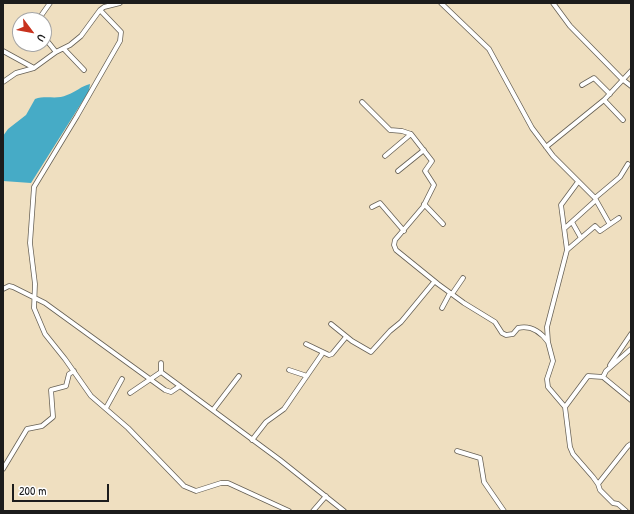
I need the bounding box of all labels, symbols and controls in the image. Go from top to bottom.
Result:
north arrow [12,12,52,52]
text: U [34,32,49,44]
scale bar [14,476,111,502]
text: 200 m [19,482,46,499]

